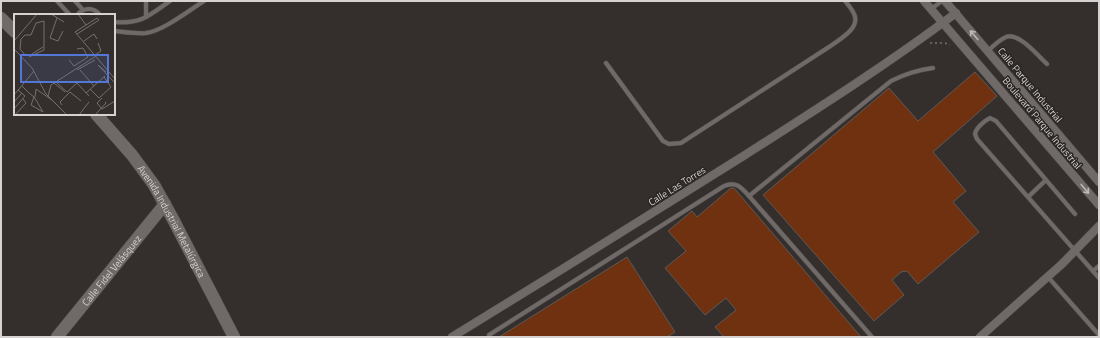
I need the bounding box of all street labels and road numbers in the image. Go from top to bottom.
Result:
street label: Calle Parque Industrial [994,44,1066,126]
street label: Boulevard Parque Industrial [999,74,1085,172]
street label: Avenida Industrial Metalúrgica [134,162,209,280]
street label: Calle Las Torres [645,162,709,210]
street label: Calle Fidel Velásquez [78,231,145,309]

